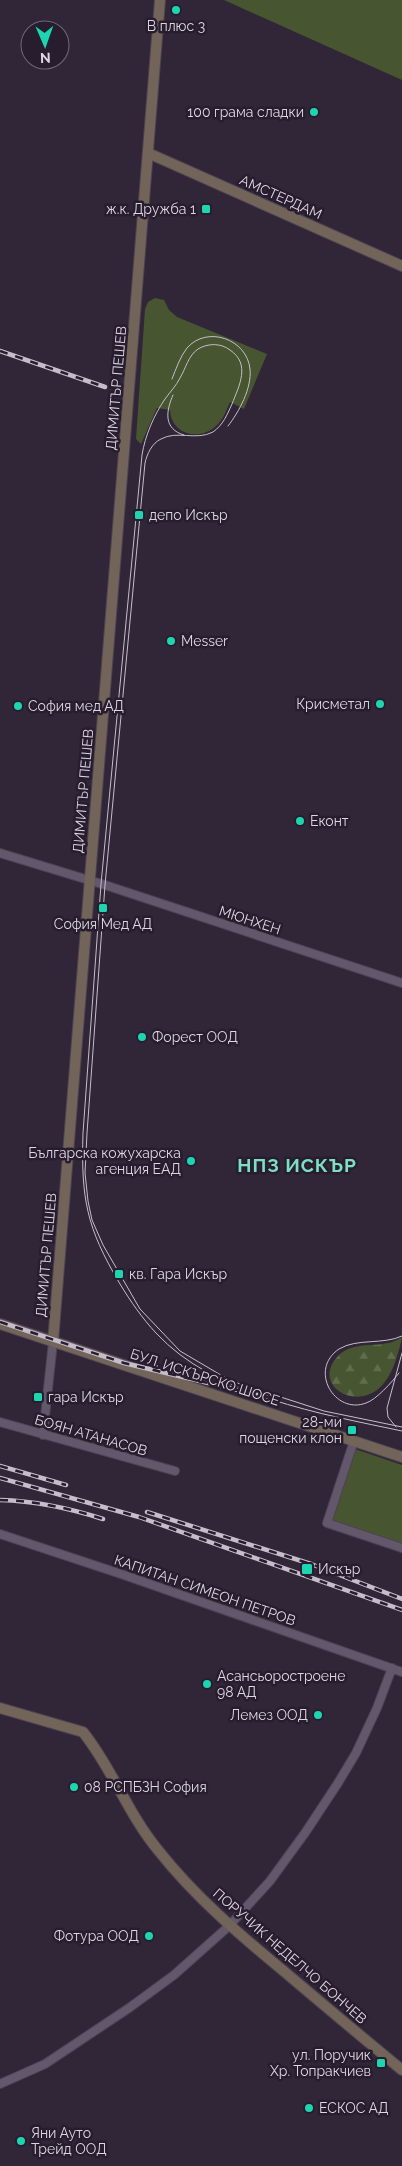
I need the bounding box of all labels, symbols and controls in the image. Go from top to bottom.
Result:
marker: В плюс 3 [170,4,182,16]
place label: В плюс 3 [147,18,205,34]
north arrow [20,20,70,70]
text: N [40,50,51,66]
place label: 100 грама сладки [187,104,304,120]
marker: 100 грама сладки [308,106,320,118]
street label: АМСТЕРДАМ [237,172,325,222]
place label: ж.к. Дружба 1 [106,201,196,217]
marker: ж.к. Дружба 1 [200,203,212,215]
street label: ДИМИТЪР ПЕШЕВ [103,325,129,451]
place label: депо Искър [149,507,228,523]
marker: депо Искър [133,509,145,521]
place label: Messer [181,633,228,649]
marker: Messer [165,635,177,647]
place label: Крисметал [296,696,370,712]
place label: София мед АД [28,698,124,714]
marker: Крисметал [374,698,386,710]
marker: София мед АД [12,700,24,712]
street label: ДИМИТЪР ПЕШЕВ [70,728,96,854]
place label: Еконт [310,813,349,829]
marker: Еконт [294,815,306,827]
marker: София Мед АД [97,902,109,914]
street label: МЮНХЕН [217,902,283,938]
place label: София Мед АД [54,916,152,932]
place label: Форест ООД [152,1029,238,1045]
marker: Форест ООД [136,1031,148,1043]
place label: Българска кожухарска агенция ЕАД [28,1145,181,1177]
district label: НПЗ ИСКЪР [237,1154,357,1176]
marker: Българска кожухарска агенция ЕАД [185,1155,197,1167]
street label: ДИМИТЪР ПЕШЕВ [33,1192,59,1318]
place label: кв. Гара Искър [129,1266,228,1282]
marker: кв. Гара Искър [113,1268,125,1280]
street label: БУЛ. ИСКЪРСКО ШОСЕ [128,1345,282,1409]
place label: гара Искър [48,1389,124,1405]
marker: гара Искър [32,1391,44,1403]
street label: БОЯН АТАНАСОВ [33,1411,149,1459]
place label: 28-ми пощенски клон [239,1414,342,1446]
marker: 28-ми пощенски клон [346,1424,358,1436]
street label: КАПИТАН СИМЕОН ПЕТРОВ [112,1551,298,1629]
place label: Искър [318,1561,361,1577]
marker: Искър [300,1562,314,1576]
place label: Асансьоростроене 98 АД [217,1668,345,1700]
marker: Асансьоростроене 98 АД [201,1678,213,1690]
place label: Лемез ООД [230,1707,308,1723]
marker: Лемез ООД [312,1709,324,1721]
place label: 08 РСПБЗН София [84,1779,207,1795]
marker: 08 РСПБЗН София [68,1781,80,1793]
street label: ПОРУЧИК НЕДЕЛЧО БОНЧЕВ [210,1885,370,2027]
place label: Фотура ООД [54,1928,139,1944]
marker: Фотура ООД [143,1930,155,1942]
place label: ул. Поручик Хр. Топракчиев [270,2047,371,2079]
marker: ул. Поручик Хр. Топракчиев [375,2057,387,2069]
place label: ЕСКОС АД [319,2100,388,2116]
marker: ЕСКОС АД [303,2102,315,2114]
place label: Яни Ауто Трейд ООД [31,2125,107,2157]
marker: Яни Ауто Трейд ООД [15,2135,27,2147]

